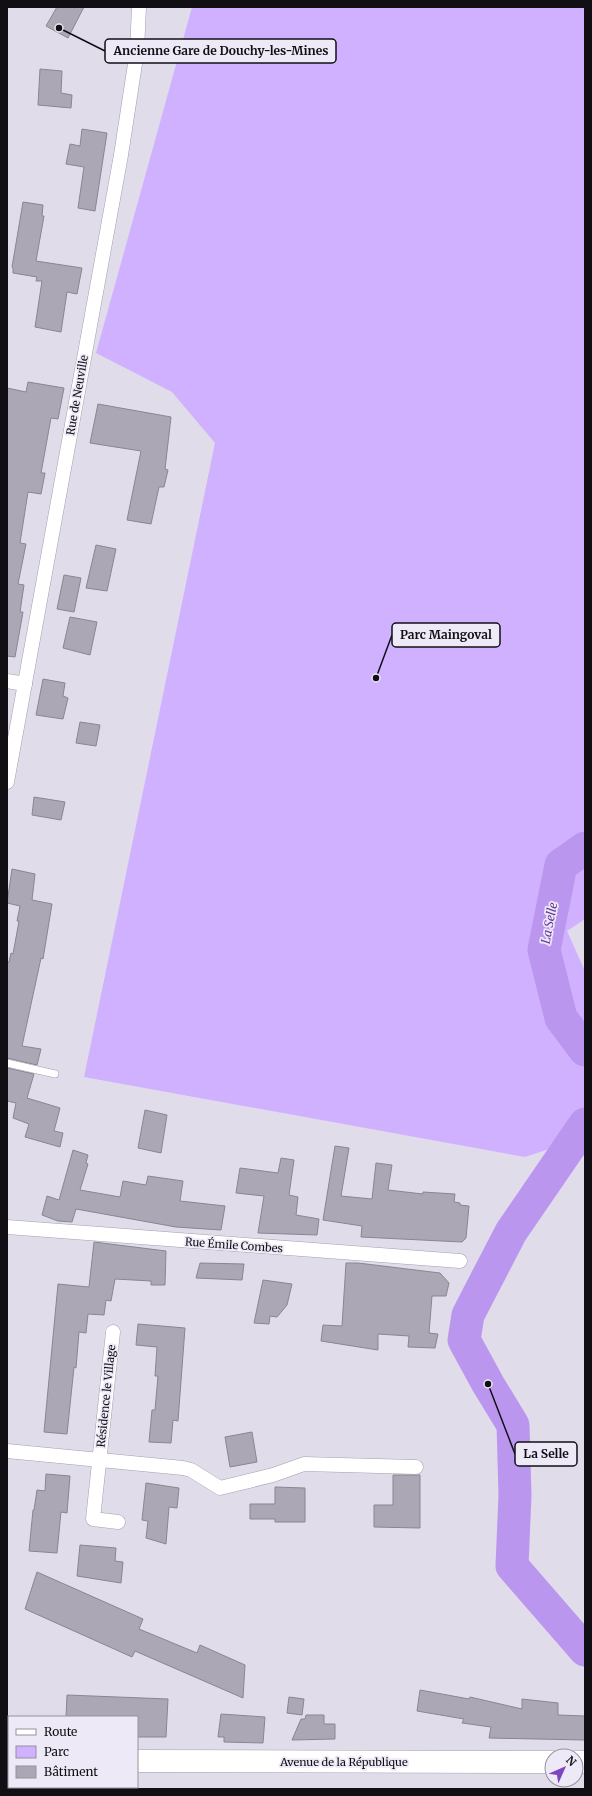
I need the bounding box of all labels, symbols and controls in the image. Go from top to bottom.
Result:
callout: Ancienne Gare de Douchy-les-Mines [105,39,336,63]
text: Ancienne Gare de Douchy-les-Mines [113,43,328,58]
street label: Rue de Neuville [63,354,91,436]
callout: Parc Maingoval [392,623,500,647]
text: Parc Maingoval [400,627,492,642]
water label: La Selle [538,901,560,945]
street label: Rue Émile Combes [184,1235,284,1255]
street label: Résidence le Village [94,1344,118,1448]
callout: La Selle [515,1442,577,1466]
text: La Selle [523,1446,569,1461]
legend [8,1716,138,1788]
text: Route [44,1724,77,1739]
text: Parc [44,1744,69,1759]
north arrow [544,1748,584,1788]
text: N [563,1753,579,1769]
street label: Avenue de la République [279,1755,408,1769]
text: Bâtiment [44,1764,98,1779]

